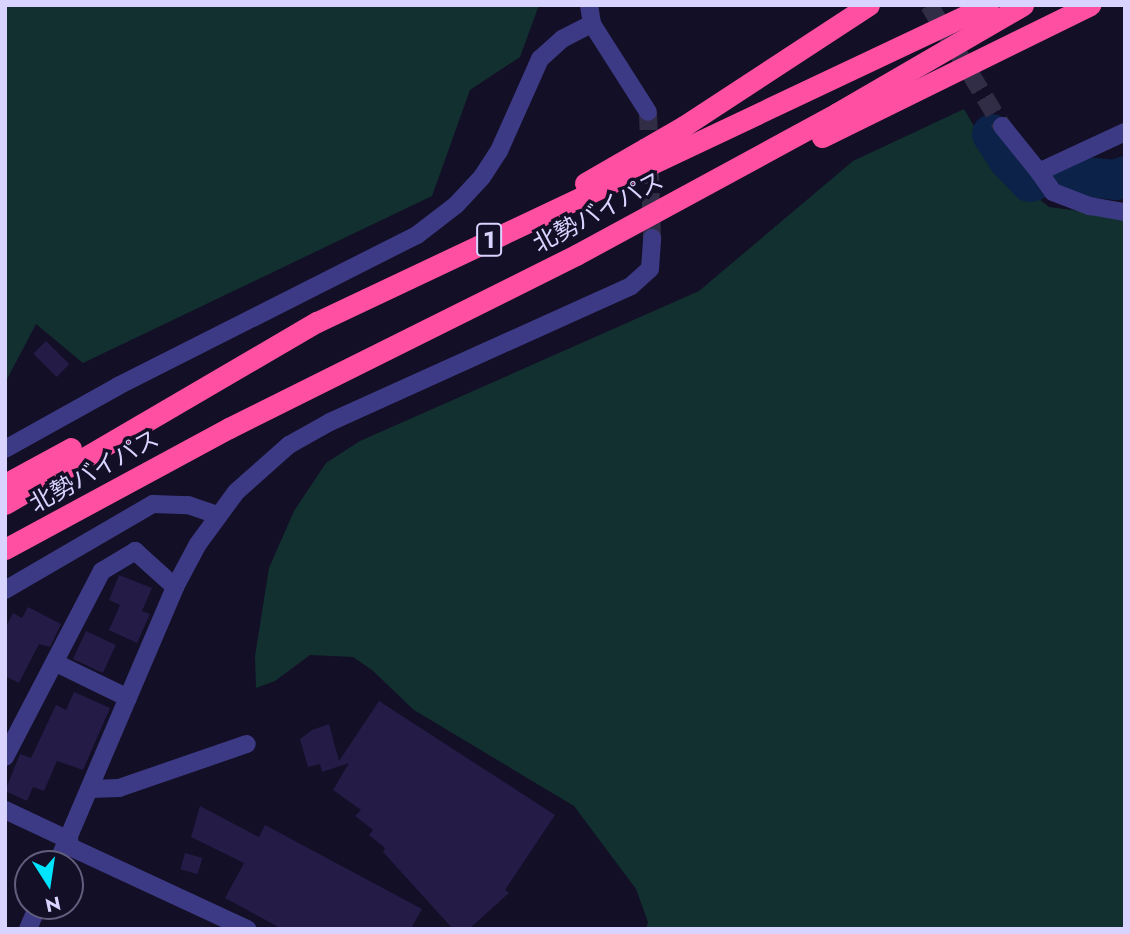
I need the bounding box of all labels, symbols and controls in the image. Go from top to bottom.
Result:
street label: 北勢バイパス [528,165,668,259]
road number: 1 [475,220,503,260]
street label: 北勢バイパス [24,423,164,519]
north arrow [14,850,84,920]
text: N [43,889,63,919]

